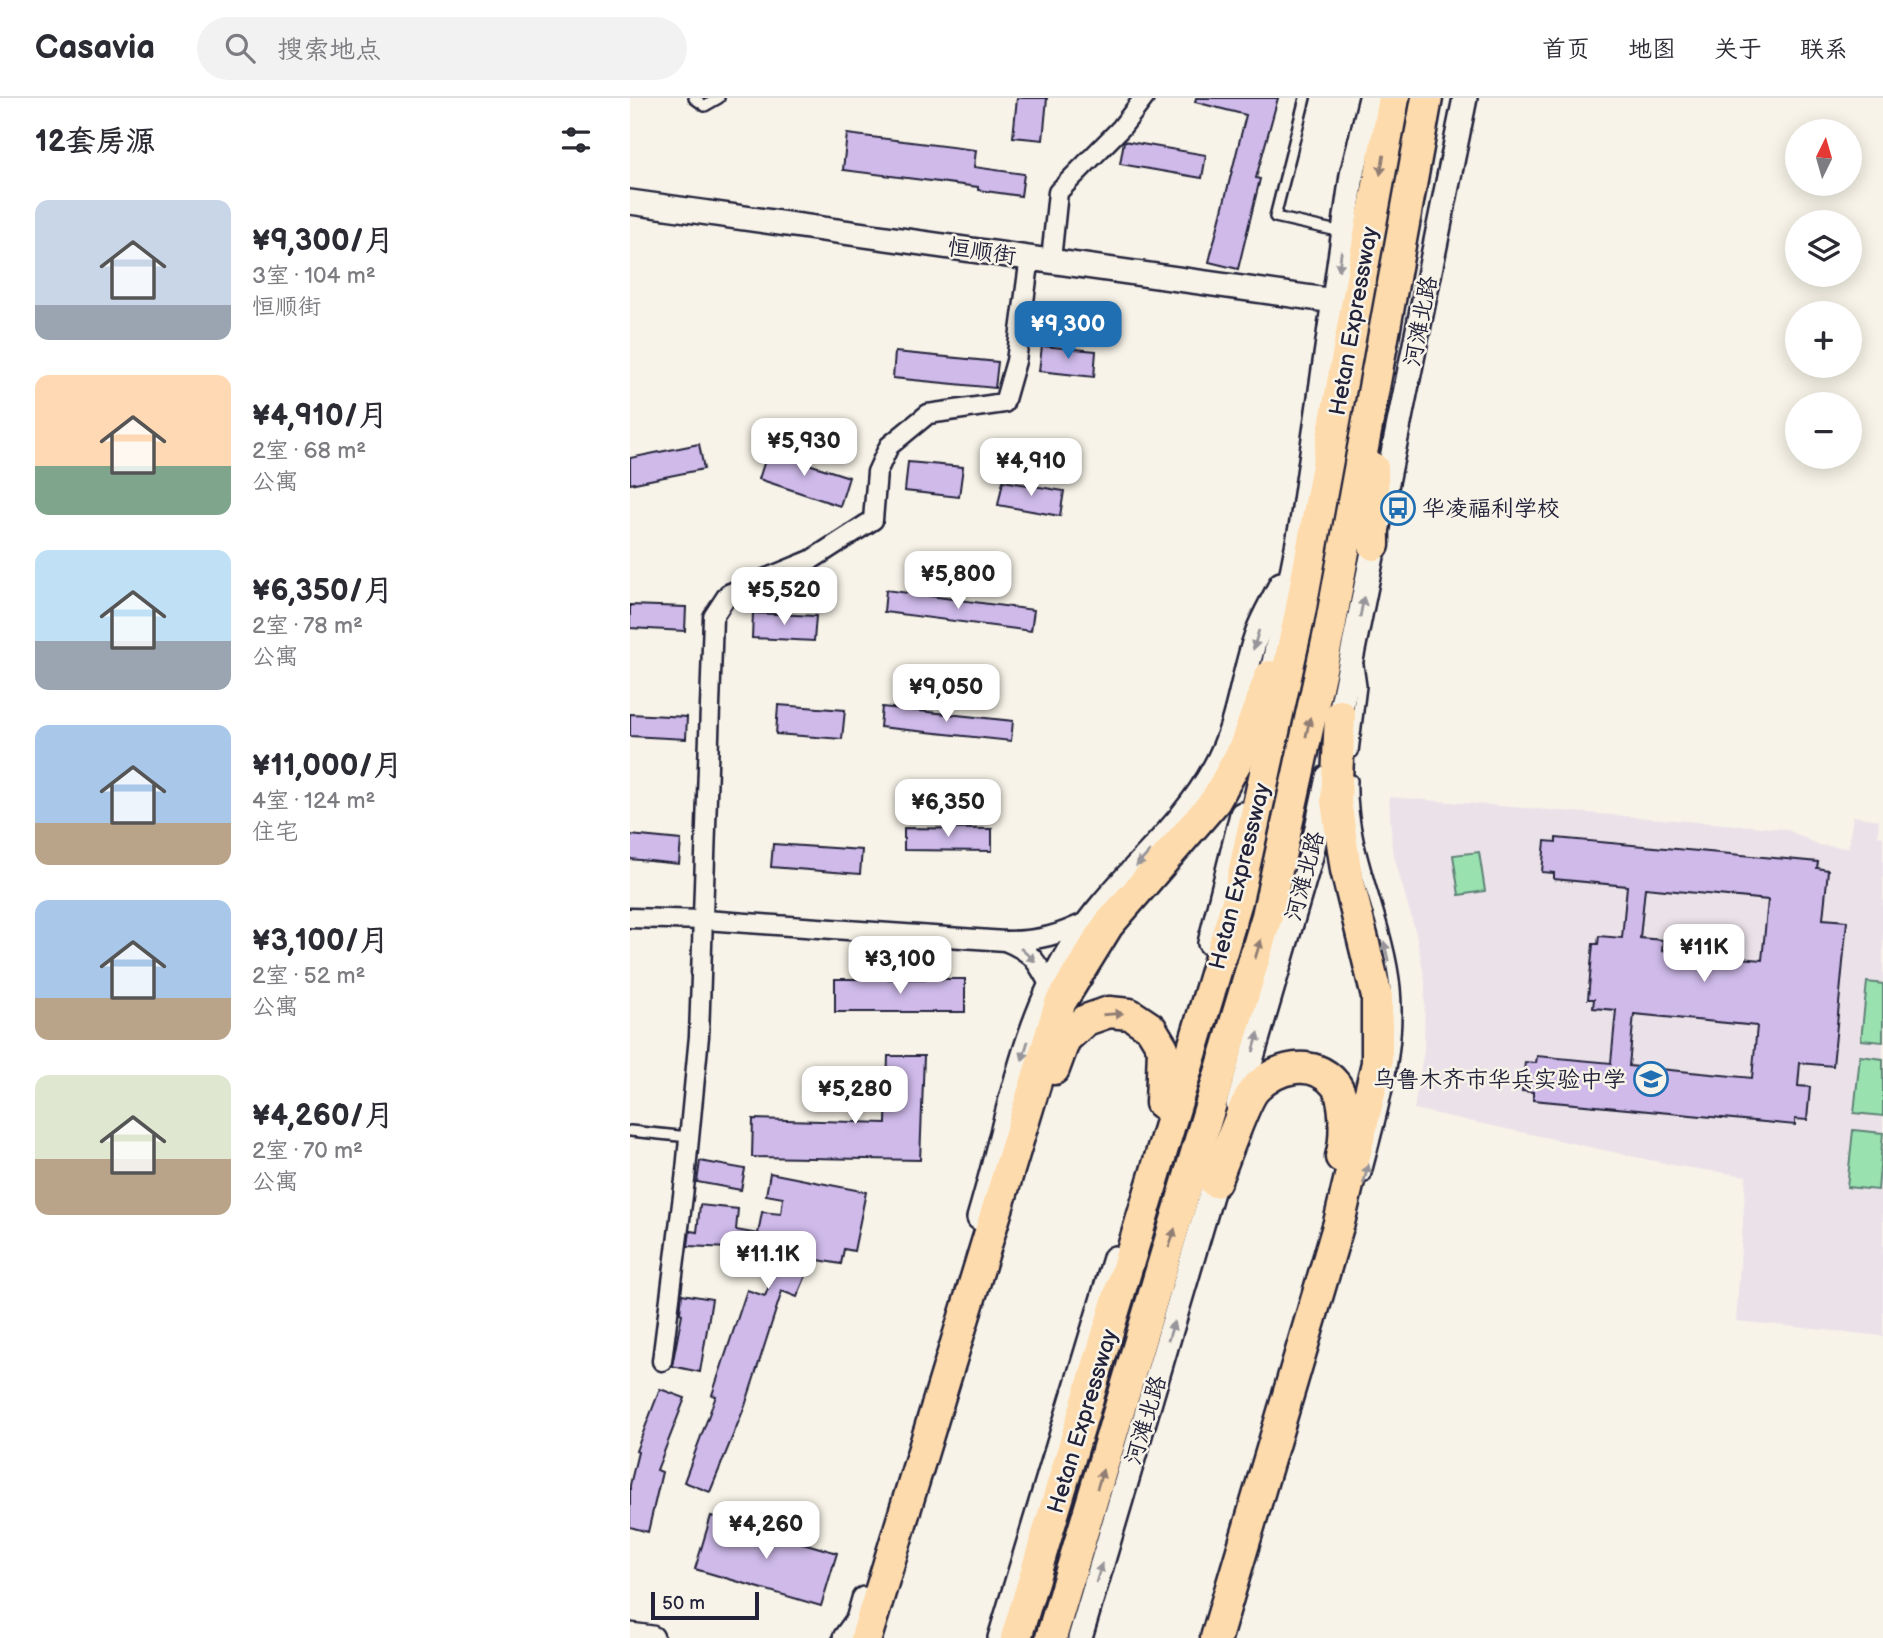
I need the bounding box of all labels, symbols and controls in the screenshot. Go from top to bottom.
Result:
search box [197,17,687,80]
text: Casavia [35,28,155,68]
icon: search [221,29,259,67]
text: 搜索地点 [277,35,381,66]
text: 首页 [1542,35,1590,64]
text: 地图 [1628,35,1676,64]
text: 关于 [1714,35,1762,64]
text: 联系 [1800,35,1848,64]
north arrow [1785,119,1862,196]
map controls [1785,119,1862,469]
icon: filters [557,121,595,159]
text: 12套房源 [35,124,156,160]
one-way arrow [1376,154,1387,176]
button: layers [1785,210,1862,287]
text: ¥9,300/月 [252,223,394,259]
street label: Hetan Expressway [1324,224,1384,418]
icon: home [91,228,175,312]
street label: 恒顺街 [946,233,1018,271]
one-way arrow [1334,250,1345,272]
text: 3室 · 104 m² [252,262,376,290]
street label: 河滩北路 [1398,273,1444,369]
text: 恒顺街 [252,293,321,321]
button: + [1785,301,1862,378]
pin: ¥9,300 [1011,302,1125,361]
text: ¥9,300 [1031,310,1105,338]
button: − [1785,392,1862,469]
text: ¥4,910/月 [252,398,388,434]
icon: home [91,403,175,487]
pin: ¥5,930 [747,418,861,478]
text: ¥5,930 [767,427,841,455]
text: 2室 · 68 m² [252,437,366,465]
pin: ¥4,910 [974,438,1088,498]
text: ¥4,910 [996,447,1066,475]
text: 公寓 [252,468,298,496]
bus stop icon: 华凌福利学校 [1379,489,1417,527]
place label: 华凌福利学校 [1422,495,1560,523]
pin: ¥5,800 [901,552,1015,611]
text: ¥5,800 [920,560,996,588]
pin: ¥5,520 [727,568,841,627]
text: ¥6,350/月 [252,573,393,609]
text: ¥5,520 [747,576,821,604]
icon: home [91,578,175,662]
one-way arrow [1356,596,1367,618]
text: 2室 · 78 m² [252,612,363,640]
one-way arrow [1250,629,1261,651]
text: 公寓 [252,643,298,671]
pin: ¥9,050 [889,664,1003,724]
text: ¥9,050 [909,673,983,701]
one-way arrow [1303,716,1314,738]
text: ¥11,000/月 [252,748,403,784]
icon: home [91,753,175,837]
pin: ¥6,350 [891,780,1005,839]
street label: Hetan Expressway [1203,780,1277,972]
text: 4室 · 124 m² [252,787,375,815]
text: ¥6,350 [911,788,985,816]
text: 住宅 [252,818,298,846]
street label: 河滩北路 [1280,828,1330,924]
one-way arrow [1135,850,1151,868]
text: ¥3,100/月 [252,923,389,959]
pin: ¥11K [1663,924,1745,984]
icon: home [91,928,175,1012]
text: ¥11K [1679,933,1729,961]
pin: ¥3,100 [843,936,957,996]
one-way arrow [1253,938,1263,959]
one-way arrow [1381,940,1392,962]
text: ¥3,100 [864,945,936,973]
one-way arrow [1019,947,1037,963]
text: 2室 · 52 m² [252,962,365,990]
text: 公寓 [252,993,298,1021]
one-way arrow [1102,1008,1124,1019]
one-way arrow [1252,1032,1262,1053]
one-way arrow [1020,1040,1030,1061]
school or university icon: 乌鲁木齐市华兵实验中学 [1632,1060,1670,1098]
pin: ¥5,280 [798,1066,912,1126]
place label: 乌鲁木齐市华兵实验中学 [1373,1066,1626,1094]
text: ¥5,280 [818,1075,892,1103]
text: ¥4,260/月 [252,1098,394,1134]
icon: home [91,1103,175,1187]
text: 2室 · 70 m² [252,1137,363,1165]
one-way arrow [1361,1163,1371,1184]
text: 公寓 [252,1168,298,1196]
one-way arrow [1168,1227,1178,1248]
pin: ¥11.1K [711,1232,825,1291]
text: ¥11.1K [736,1240,800,1268]
one-way arrow [1166,1320,1176,1341]
street label: Hetan Expressway [1042,1325,1124,1517]
street label: 河滩北路 [1119,1372,1173,1468]
one-way arrow [1095,1468,1105,1489]
pin: ¥4,260 [709,1502,823,1561]
text: ¥4,260 [729,1510,803,1538]
one-way arrow [1095,1562,1105,1583]
scale bar [651,1589,760,1621]
text: 50 m [662,1592,705,1615]

